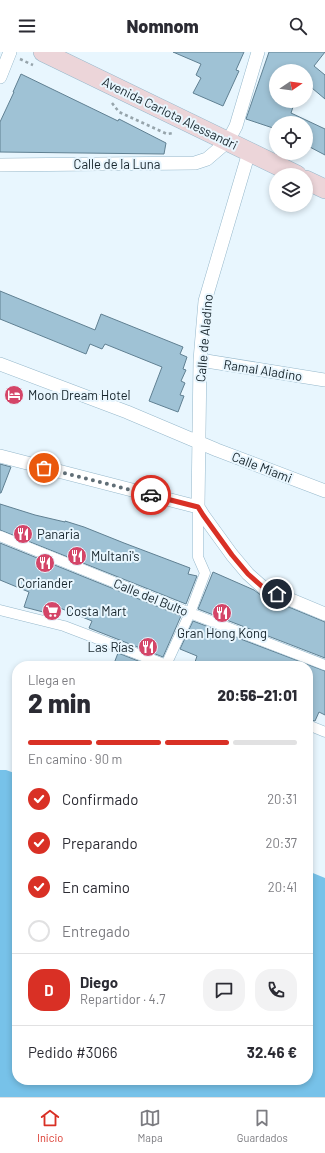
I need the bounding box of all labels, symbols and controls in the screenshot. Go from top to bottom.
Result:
icon: menu [16,15,38,37]
text: Nomnom [126,15,199,37]
icon: search [287,15,309,37]
north arrow [269,64,313,108]
map controls [269,64,313,212]
street label: Avenida Carlota Alessandri [100,73,240,153]
button: locate [269,116,313,160]
street label: Calle de la Luna [74,156,160,172]
button: layers [269,168,313,212]
street label: Calle de Aladino [192,293,216,383]
street label: Ramal Aladino [222,356,304,384]
hotel icon: Moon Dream Hotel [3,384,25,406]
place label: Moon Dream Hotel [28,387,131,403]
street label: Calle Miami [230,448,294,486]
pin [27,451,61,485]
icon: bag [33,457,55,479]
courier [131,475,171,515]
icon: car [140,484,162,506]
restaurant icon: Panaria [12,523,34,545]
place label: Panaria [37,526,80,542]
restaurant icon: Multani's [66,545,88,567]
place label: Multani's [91,548,140,564]
restaurant icon: Coriander [34,552,56,574]
place label: Coriander [17,575,73,591]
street label: Calle del Bulto [111,575,191,619]
pin [260,577,294,611]
icon: home [266,583,288,605]
supermarket icon: Costa Mart [41,600,63,622]
restaurant icon: Gran Hong Kong [211,602,233,624]
place label: Costa Mart [66,603,127,619]
place label: Gran Hong Kong [177,625,267,641]
restaurant icon: Las Rías [137,636,159,658]
place label: Las Rías [88,639,134,655]
text: Llega en [28,672,75,688]
text: 20:56–21:01 [217,686,297,704]
text: 2 min [28,687,91,718]
text: En camino · 90 m [28,751,122,767]
icon: check [28,788,50,810]
text: Confirmado [62,790,138,808]
text: 20:31 [267,791,297,807]
icon: check [28,832,50,854]
text: Preparando [62,834,138,852]
text: 20:37 [265,835,297,851]
icon: check [28,876,50,898]
text: En camino [62,878,130,896]
text: 20:41 [268,879,297,895]
text: Entregado [62,922,130,940]
button: chat [203,969,245,1011]
button: phone [255,969,297,1011]
text: Diego [80,973,118,991]
text: D [44,981,54,999]
text: Repartidor · 4.7 [80,991,165,1007]
text: Pedido #3066 [28,1043,118,1061]
text: 32.46 € [247,1043,297,1061]
tab: Inicio [37,1107,63,1144]
tab: Mapa [137,1107,163,1144]
tab: Guardados [237,1107,288,1144]

